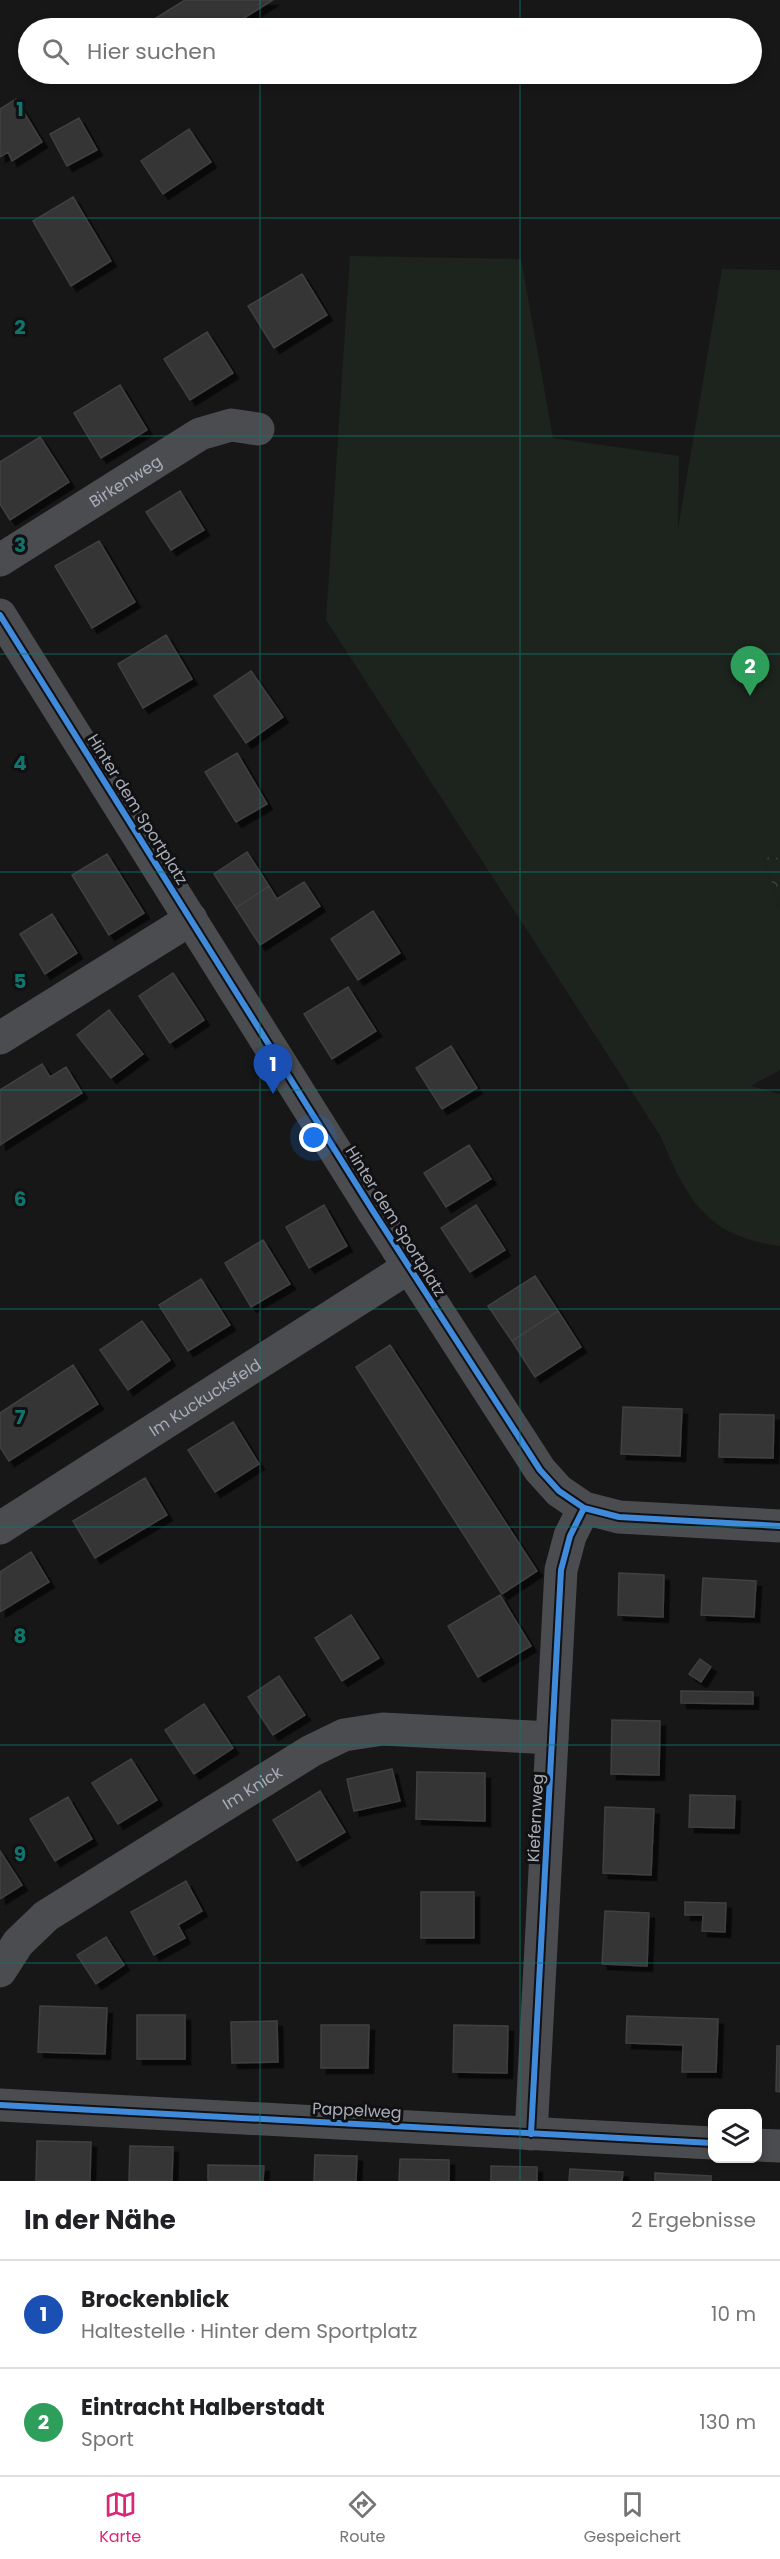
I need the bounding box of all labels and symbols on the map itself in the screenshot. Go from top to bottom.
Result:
text: 1 [16,95,24,123]
text: 2 [14,313,26,341]
street label: Birkenweg [85,450,166,513]
text: 3 [14,531,26,559]
pin: 2 [730,646,770,696]
street label: Hinter dem Sportplatz [82,730,193,889]
text: 4 [13,749,27,777]
text: 5 [14,967,27,995]
pin: 1 [254,1044,292,1094]
your location [299,1123,328,1152]
street label: Hinter dem Sportplatz [340,1142,451,1301]
text: 6 [14,1185,26,1213]
street label: Im Kuckucksfeld [145,1353,266,1442]
text: 7 [15,1403,26,1431]
text: 8 [14,1622,26,1650]
street label: Im Knick [218,1760,287,1815]
street label: Kiefernweg [522,1773,549,1863]
text: 9 [14,1840,26,1868]
street label: Pappelweg [312,2097,402,2124]

